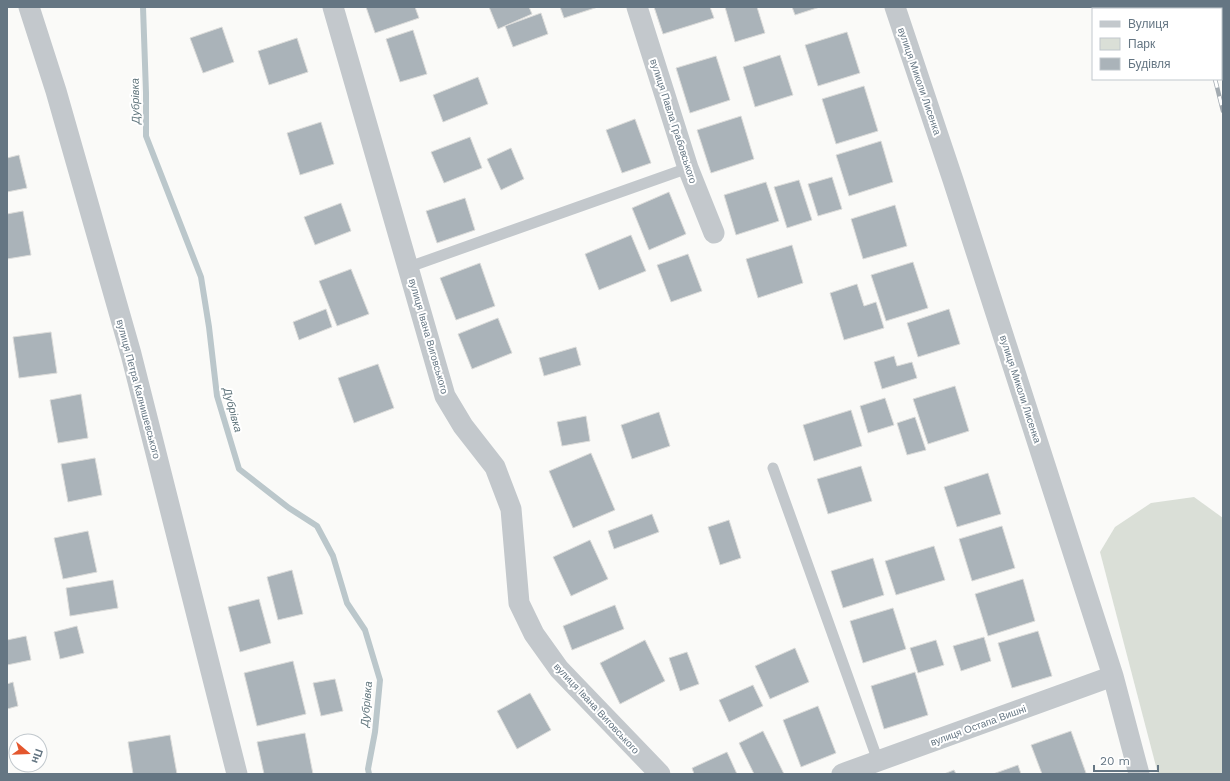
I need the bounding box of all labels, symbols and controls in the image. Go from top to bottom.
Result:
legend [1092,8,1222,80]
text: Вулиця [1128,17,1169,31]
street label: вулиця Миколи Лисенка [896,26,943,137]
text: Парк [1128,37,1156,51]
text: Будівля [1128,57,1170,71]
street label: вулиця Павла Грабовського [648,58,699,185]
water label: Дубрівка [129,78,142,126]
street label: вулиця Івана Виговського [407,277,450,396]
street label: вулиця Петра Калнишевського [115,318,163,460]
street label: вулиця Миколи Лисенка [998,334,1043,445]
water label: Дубрівка [220,385,245,434]
street label: вулиця Івана Виговського [552,661,642,756]
water label: Дубрівка [358,681,375,729]
street label: вулиця Остапа Вишні [929,703,1028,748]
north arrow [8,733,48,773]
text: Пн [28,747,45,765]
scale bar [1094,747,1158,773]
text: 20 m [1100,754,1130,768]

